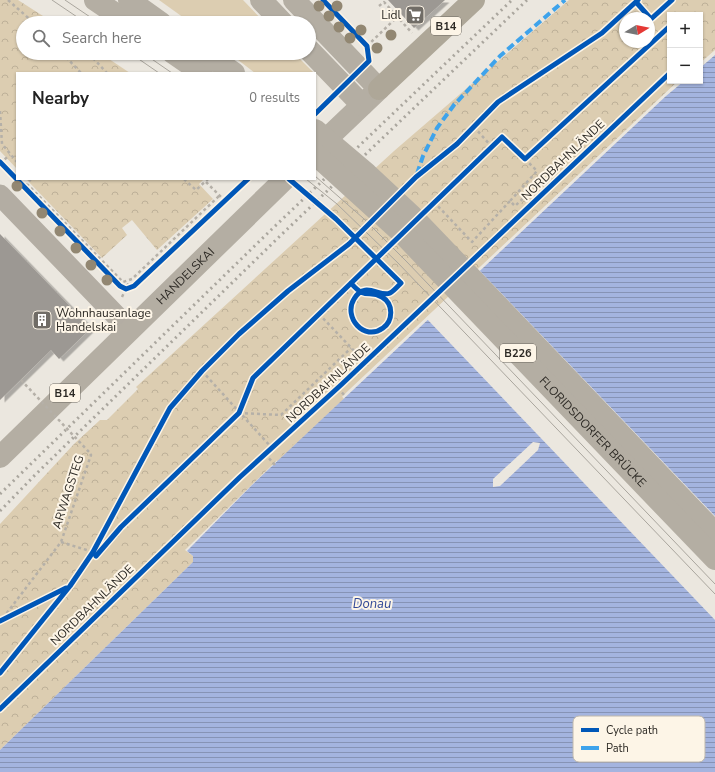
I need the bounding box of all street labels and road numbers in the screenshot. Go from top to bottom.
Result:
road number: B14 [431,17,461,35]
street label: NORDBAHNLÄNDE [518,116,608,204]
street label: HANDELSKAI [153,244,218,308]
street label: NORDBAHNLÄNDE [282,340,374,426]
road number: B226 [500,344,536,362]
street label: FLORIDSDORFER BRÜCKE [536,373,650,491]
road number: B14 [50,384,80,402]
street label: ARWAGSTEG [49,453,87,531]
street label: NORDBAHNLÄNDE [47,561,137,649]

